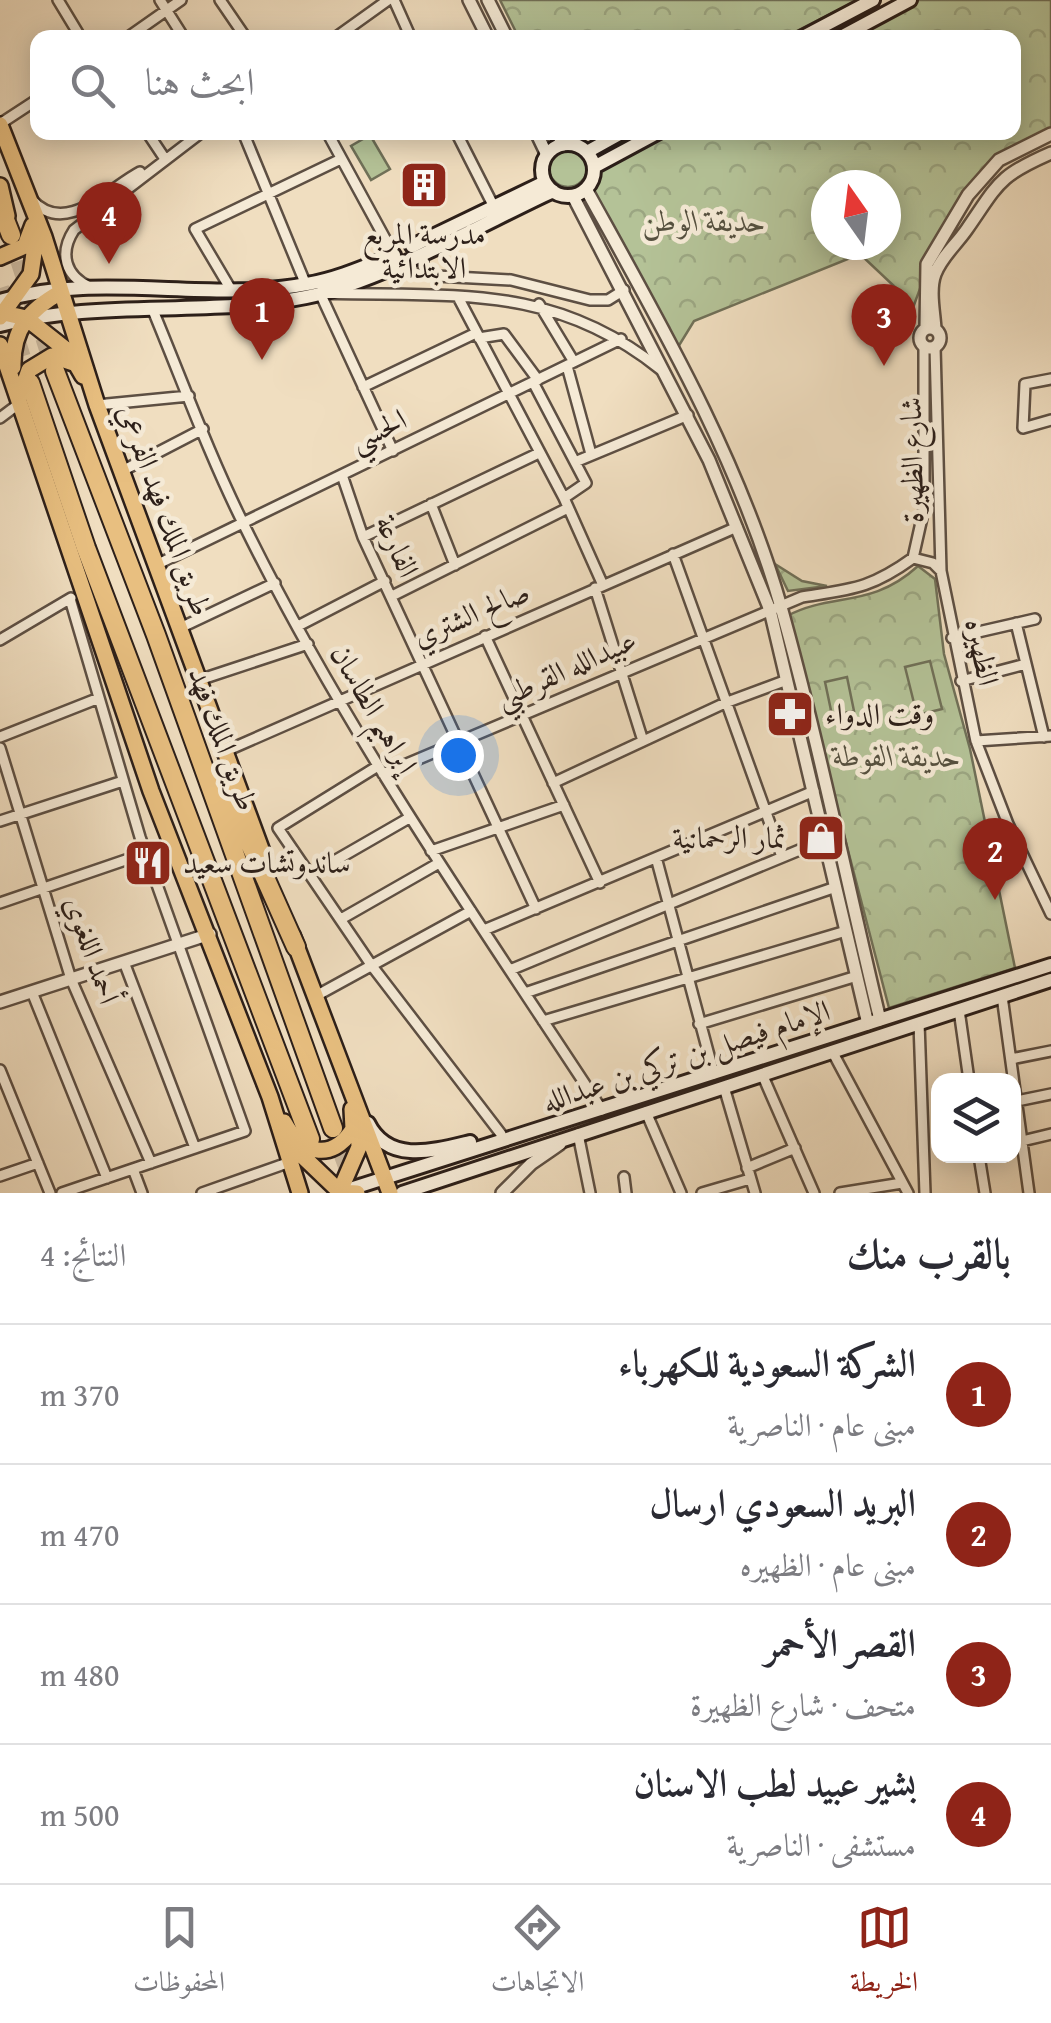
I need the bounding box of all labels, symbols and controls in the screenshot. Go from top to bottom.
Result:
search box [30,30,1021,140]
text: ابحث هنا [145,53,255,109]
icon: search [65,58,120,113]
building icon: مدرسة المربع الابتدائية [398,159,450,211]
north arrow [811,170,901,260]
pin: 4 [76,182,142,264]
park label: حديقة الوطن [642,198,766,242]
place label: مدرسة المربع الابتدائية [362,211,486,289]
pin: 1 [230,278,294,360]
pin: 3 [852,284,916,366]
street label: الحسي [342,396,417,468]
street label: شارع الظهيرة [888,396,938,524]
street label: طريق الملك فهد الفرعي [104,398,225,623]
street label: الفارعة [365,507,431,584]
street label: صالح الشتري [405,569,538,661]
street label: الظهيره [954,614,1012,689]
street label: عبيدالله القرطبي [488,617,646,725]
street label: إبراهيم الطاسان [313,636,431,788]
street label: طريق الملك فهد [178,661,270,817]
pharmacy icon: وقت الدواء [764,688,816,740]
place label: وقت الدواء [825,691,934,735]
your location [433,730,484,781]
park label: حديقة الفوطة [830,733,961,777]
shop icon: ثمار الرحمانية [795,812,847,864]
place label: ثمار الرحمانية [672,815,786,859]
pin: 2 [962,818,1028,900]
restaurant icon: ساندوتشات سعيد [122,837,174,889]
place label: ساندوتشات سعيد [183,840,351,884]
street label: أحمد اللغوي [51,890,132,1011]
street label: الإمام فيصل بن تركي بن عبدالله [536,988,837,1127]
map controls [931,1073,1021,1163]
button: layers [931,1073,1021,1163]
text: بالقرب منك [847,1222,1011,1283]
text: النتائج: 4 [40,1231,126,1278]
text: الشركة السعودية للكهرباء [618,1334,916,1390]
text: 370 m [40,1371,119,1418]
text: 1 [970,1371,987,1418]
text: مبنى عام · الناصرية [727,1401,916,1448]
text: البريد السعودي ارسال [649,1474,916,1530]
text: 470 m [40,1511,119,1558]
text: 2 [970,1511,987,1558]
text: مبنى عام · الظهيره [740,1541,916,1588]
text: القصر الأحمر [765,1614,916,1670]
text: 480 m [40,1651,119,1698]
text: 3 [970,1651,987,1698]
text: متحف · شارع الظهيرة [690,1681,916,1728]
text: بشير عبيد لطب الاسنان [633,1754,916,1810]
text: 500 m [40,1791,119,1838]
text: 4 [970,1791,987,1838]
text: مستشفى · الناصرية [727,1821,916,1868]
tab: المحفوظات [133,1900,225,2009]
tab: الاتجاهات [491,1900,584,2009]
tab: الخريطة [850,1900,918,2009]

